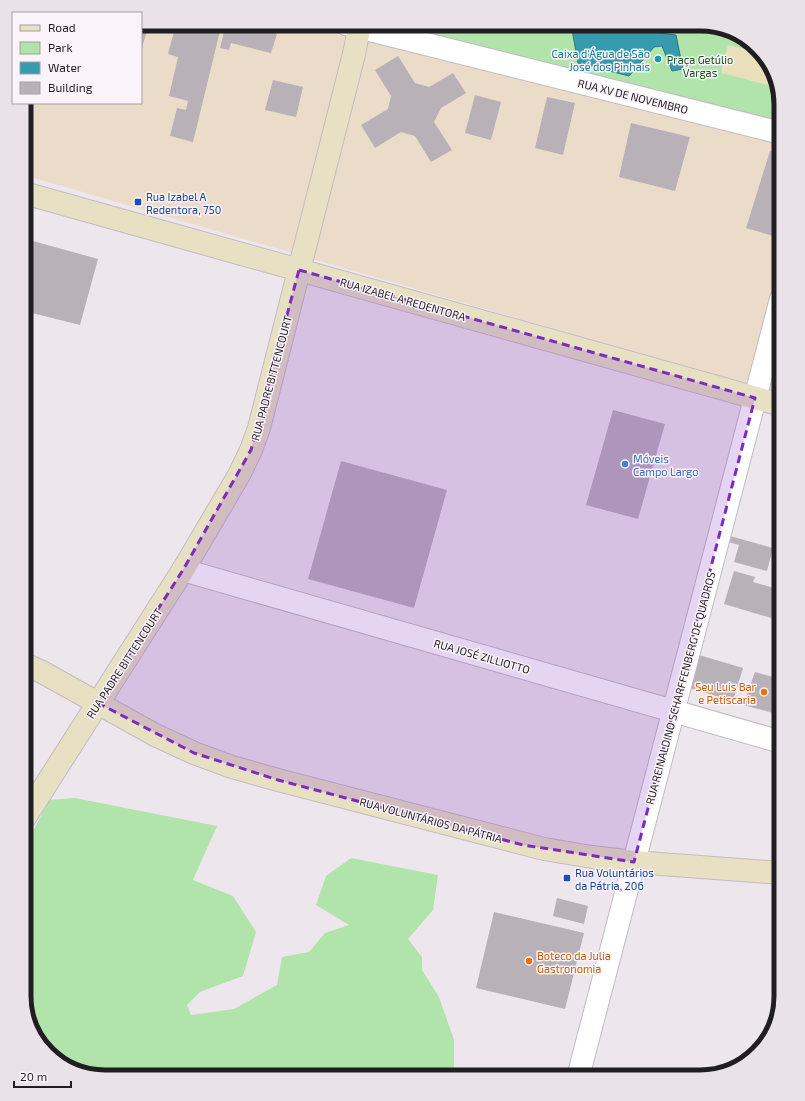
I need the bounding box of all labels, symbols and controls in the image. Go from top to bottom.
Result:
legend [12,12,142,104]
text: Road [48,20,76,34]
text: Park [48,40,73,54]
place label: Caixa d'Água de São José dos Pinhais [552,47,650,73]
park label: Praça Getúlio Vargas [667,53,733,79]
marker: Caixa d'Água de São José dos Pinhais [653,54,663,64]
text: Water [48,60,82,74]
street label: RUA XV DE NOVEMBRO [577,76,689,116]
text: Building [48,80,93,94]
place label: Rua Izabel A Redentora, 750 [146,190,221,216]
marker: Rua Izabel A Redentora, 750 [133,197,143,207]
street label: RUA IZABEL A REDENTORA [339,275,467,323]
street label: RUA PADRE BITTENCOURT [248,313,294,442]
place label: Móveis Campo Largo [633,452,698,478]
marker: Móveis Campo Largo [620,459,630,469]
street label: RUA REINALDINO SCHARFFENBERG DE QUADROS [643,570,718,806]
street label: RUA PADRE BITTENCOURT [83,605,165,721]
street label: RUA JOSÉ ZILLIOTTO [433,636,531,676]
place label: Seu Luis Bar e Petiscaria [695,680,757,706]
marker: Seu Luis Bar e Petiscaria [759,687,769,697]
street label: RUA VOLUNTÁRIOS DA PÁTRIA [358,795,504,845]
place label: Rua Voluntários da Pátria, 206 [575,866,654,892]
marker: Rua Voluntários da Pátria, 206 [562,873,572,883]
place label: Boteco da Julia Gastronomia [537,949,611,975]
marker: Boteco da Julia Gastronomia [524,956,534,966]
scale bar [14,1063,71,1089]
text: 20 m [20,1069,47,1083]

